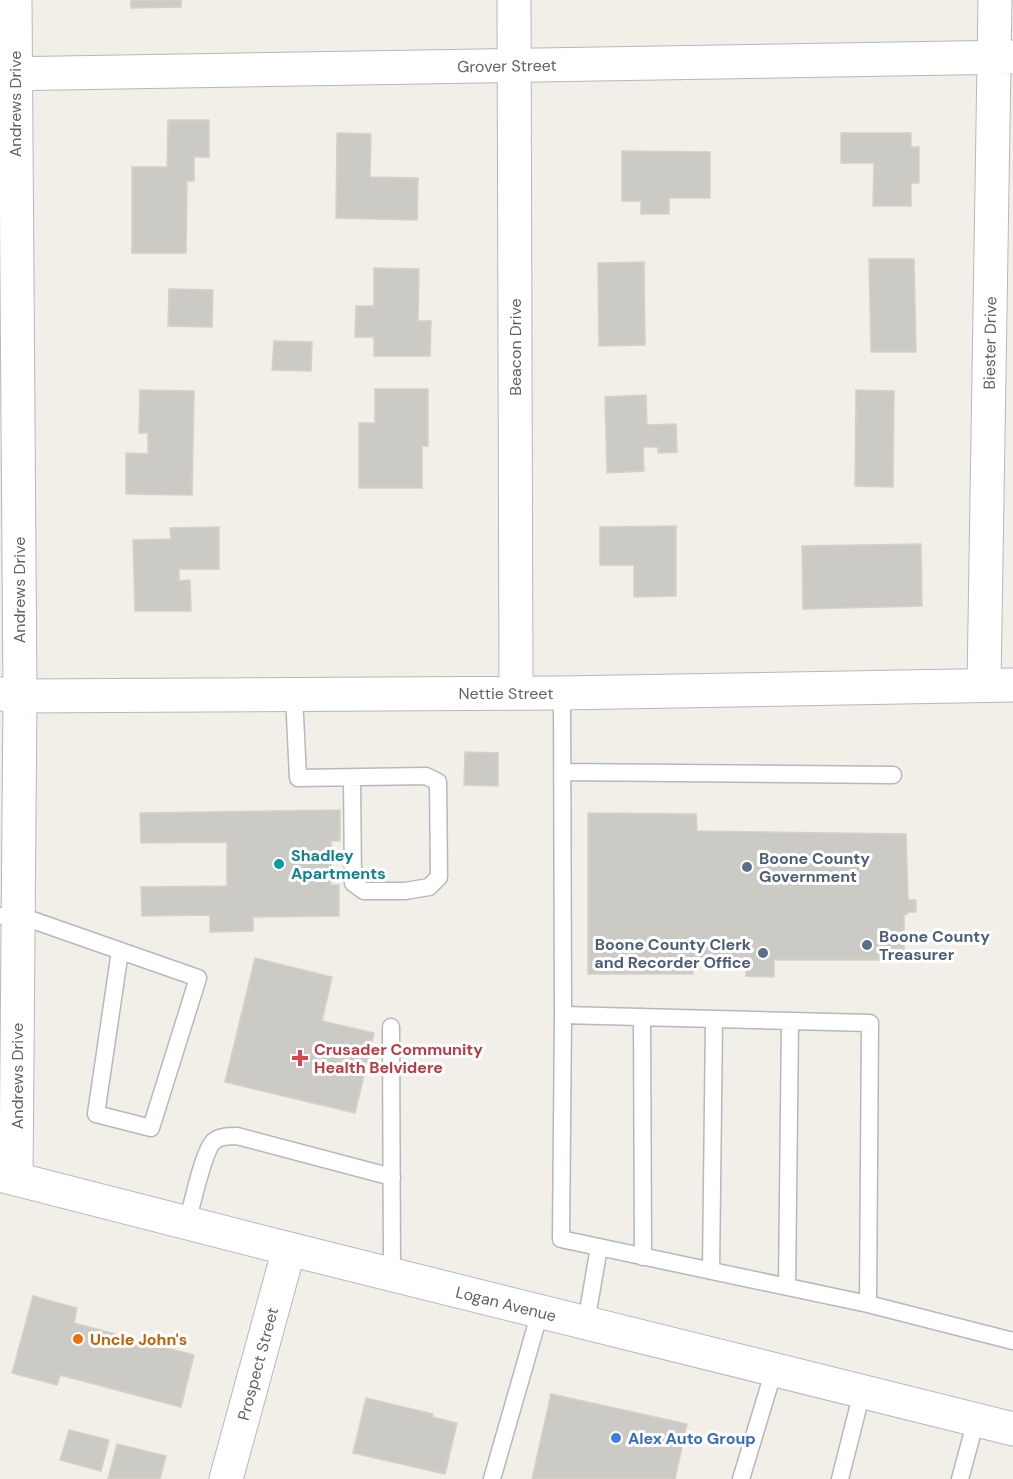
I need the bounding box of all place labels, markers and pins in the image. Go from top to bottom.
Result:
place label: Shadley Apartments [291,845,386,884]
place label: Boone County Government [759,848,870,887]
marker: Shadley Apartments [272,857,286,871]
marker: Boone County Government [740,860,754,874]
place label: Boone County Treasurer [879,926,990,965]
place label: Boone County Clerk and Recorder Office [594,934,752,973]
marker: Boone County Treasurer [860,938,874,952]
marker: Boone County Clerk and Recorder Office [756,946,770,960]
place label: Crusader Community Health Belvidere [314,1039,483,1078]
marker: Crusader Community Health Belvidere [291,1049,309,1067]
place label: Uncle John's [90,1329,187,1350]
marker: Uncle John's [71,1332,85,1346]
place label: Alex Auto Group [628,1428,756,1449]
marker: Alex Auto Group [609,1431,623,1445]

